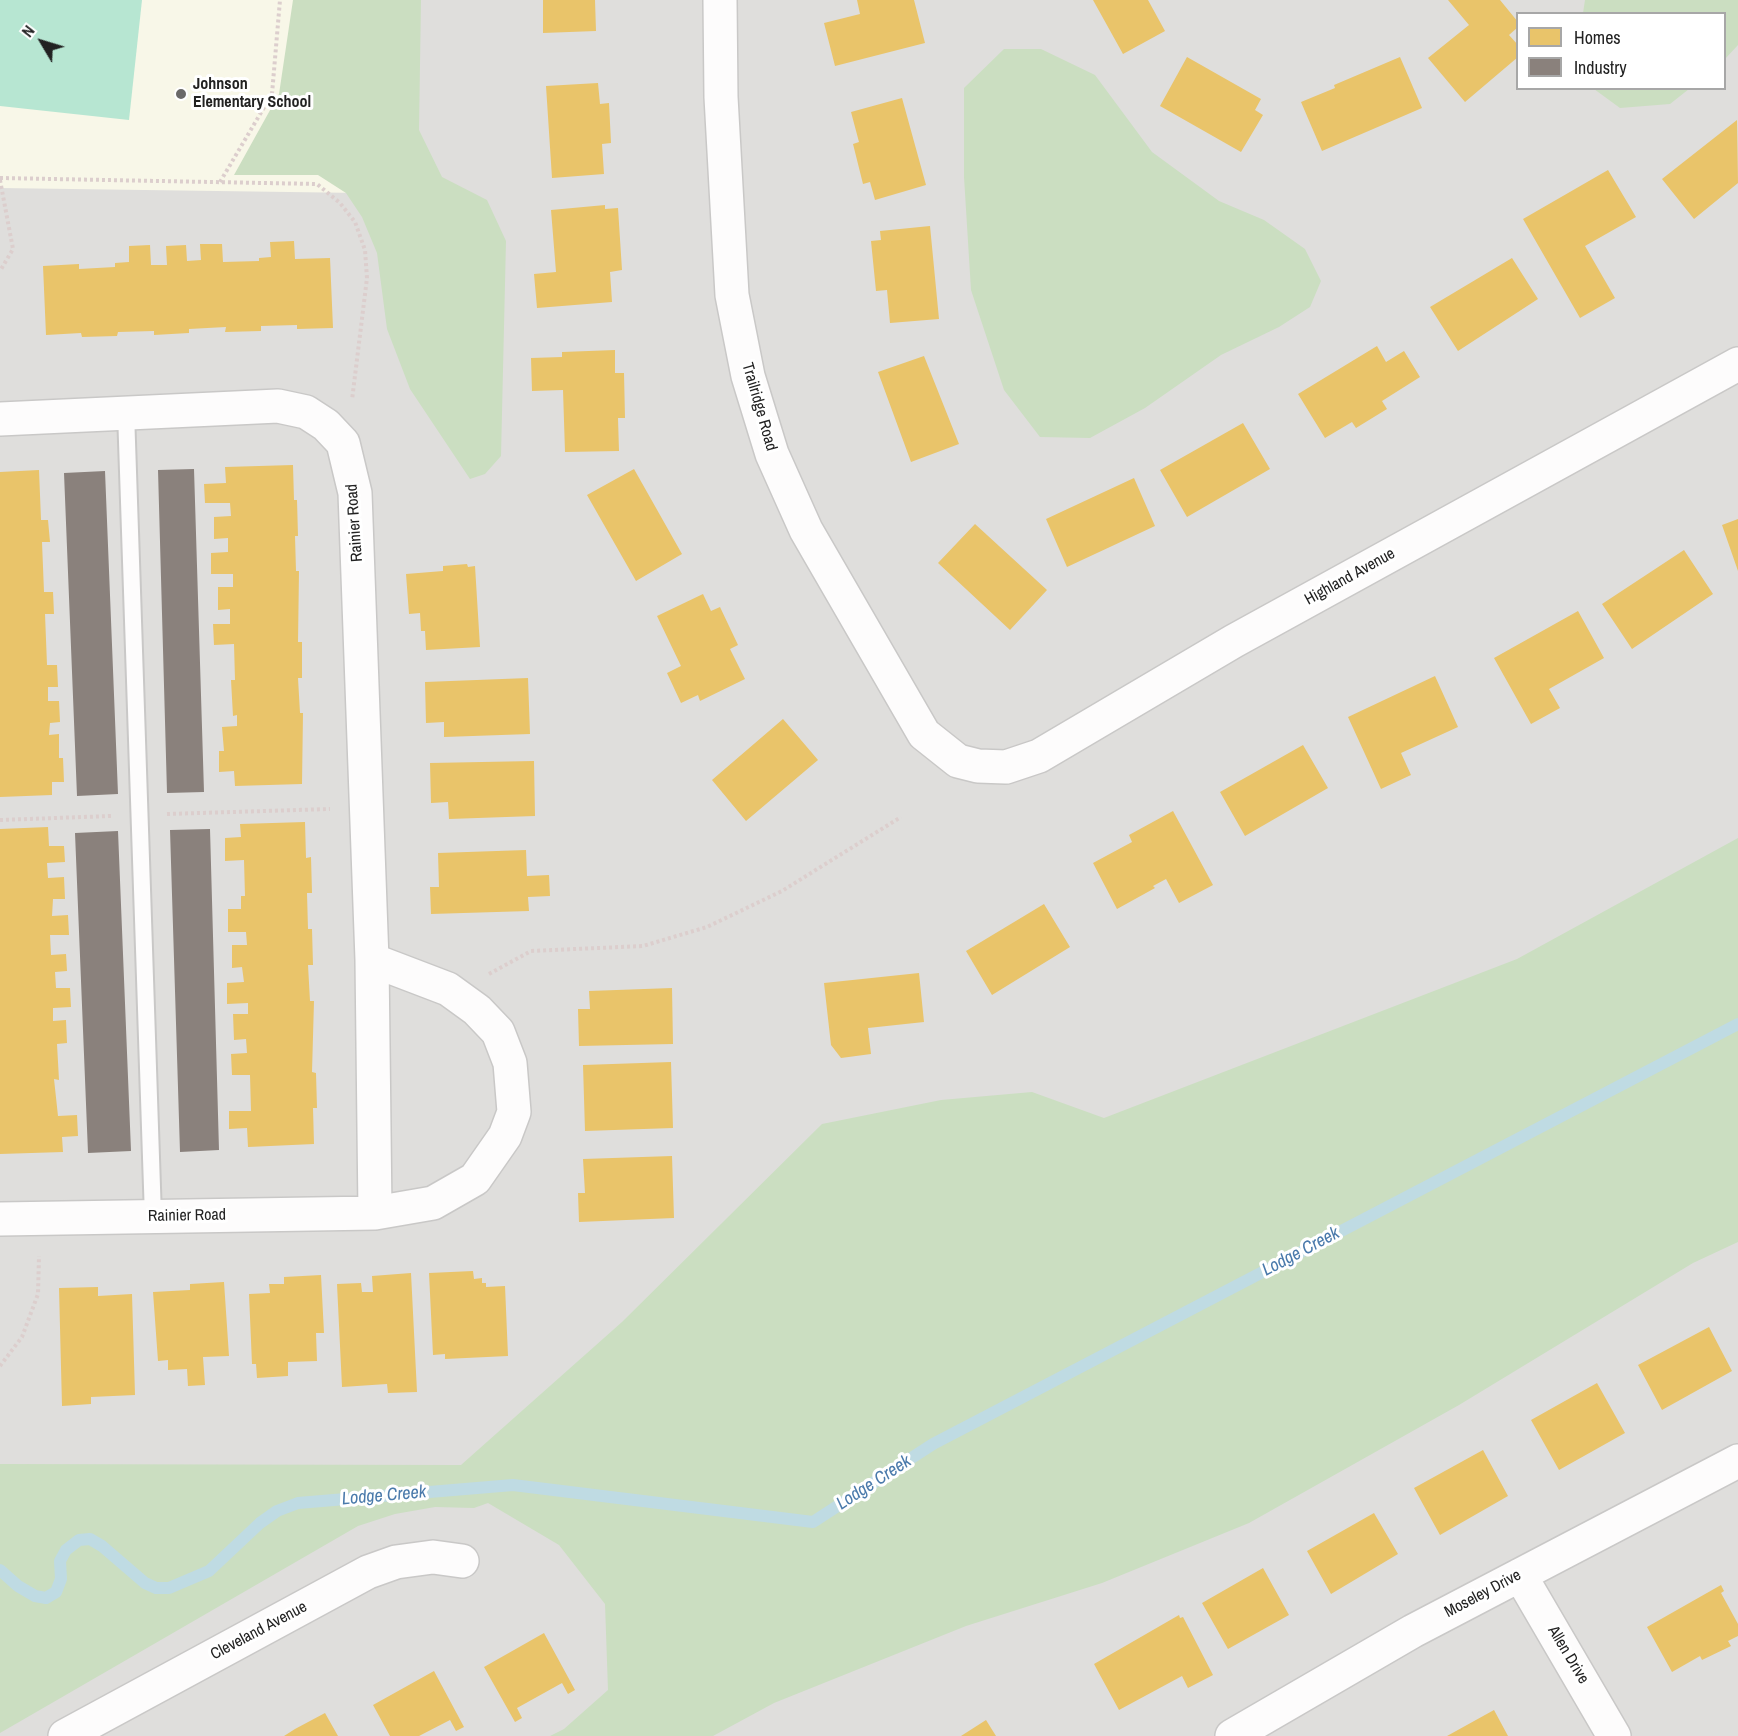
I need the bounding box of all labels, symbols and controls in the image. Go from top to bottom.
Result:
north arrow [12,12,72,72]
legend [1516,12,1726,90]
text: N [16,20,39,41]
text: Homes [1574,25,1621,50]
text: Industry [1574,55,1627,80]
place label: Johnson Elementary School [193,75,311,113]
marker: Johnson Elementary School [174,87,188,101]
street label: Trailridge Road [737,361,781,453]
street label: Rainier Road [343,483,367,563]
street label: Highland Avenue [1301,544,1399,610]
street label: Rainier Road [148,1206,226,1226]
water label: Lodge Creek [1259,1223,1343,1281]
water label: Lodge Creek [833,1451,915,1515]
water label: Lodge Creek [341,1482,427,1510]
street label: Moseley Drive [1441,1566,1525,1622]
street label: Cleveland Avenue [208,1598,310,1664]
street label: Allen Drive [1543,1623,1593,1687]

